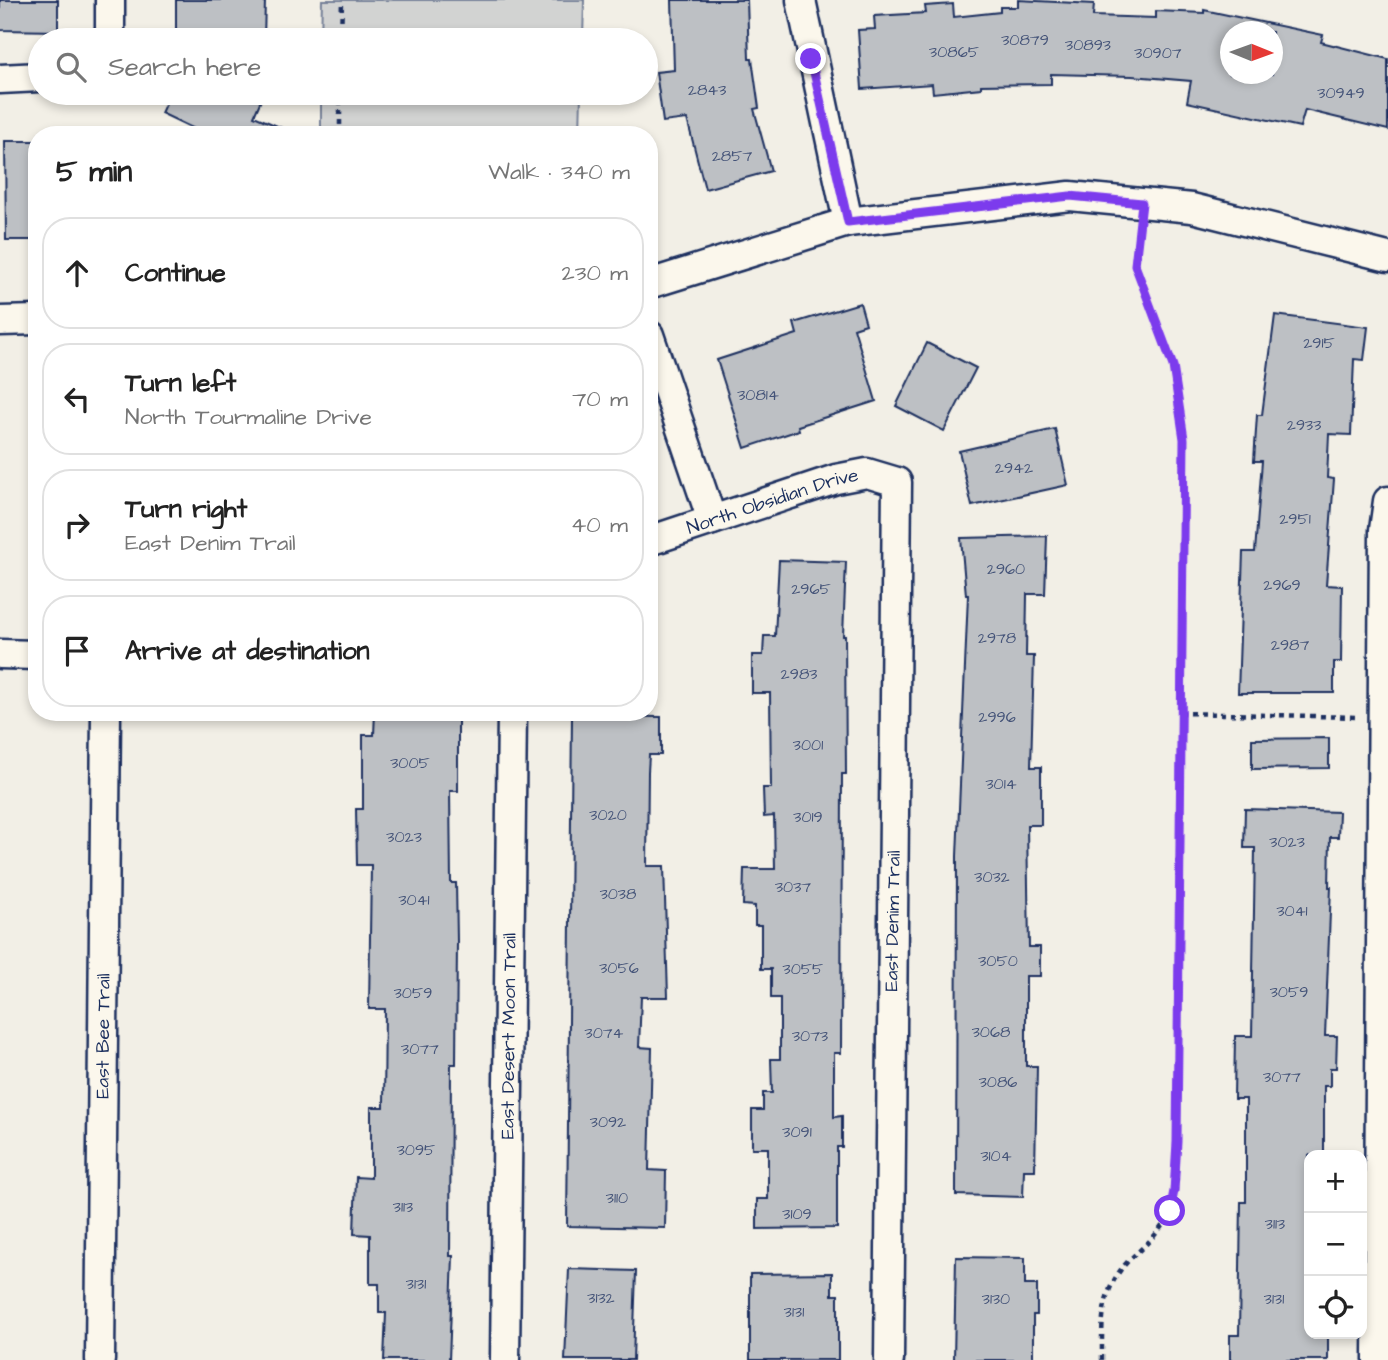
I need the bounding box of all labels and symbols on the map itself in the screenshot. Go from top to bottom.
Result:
north arrow [1220,21,1283,84]
house number: 30879 [1001,29,1049,51]
house number: 30893 [1065,34,1111,56]
house number: 30865 [929,41,980,63]
house number: 30907 [1134,42,1182,64]
route end [795,43,826,74]
house number: 2843 [688,79,726,101]
house number: 30949 [1317,82,1365,104]
house number: 2857 [712,145,753,167]
house number: 2915 [1303,332,1335,354]
house number: 30814 [737,384,779,406]
house number: 2933 [1287,414,1321,436]
house number: 2942 [995,457,1033,479]
street label: North Obsidian Drive [683,461,861,541]
house number: 2951 [1279,508,1311,530]
house number: 2960 [987,558,1025,580]
house number: 2969 [1263,574,1301,596]
house number: 2965 [791,578,831,600]
house number: 2978 [978,627,1016,649]
house number: 2987 [1271,634,1309,656]
house number: 2983 [781,663,817,685]
house number: 2996 [978,706,1016,728]
house number: 3001 [793,734,823,756]
house number: 3005 [390,752,431,774]
house number: 3014 [985,773,1017,795]
house number: 3020 [589,804,627,826]
house number: 3019 [793,806,823,828]
house number: 3023 [386,826,422,848]
house number: 3023 [1269,831,1305,853]
street label: East Denim Trail [878,850,908,992]
house number: 3032 [974,866,1010,888]
house number: 3037 [775,876,811,898]
house number: 3038 [600,883,636,905]
house number: 3041 [398,889,430,911]
house number: 3041 [1276,900,1308,922]
street label: East Desert Moon Trail [494,933,523,1139]
house number: 3050 [978,950,1018,972]
house number: 3056 [599,957,639,979]
house number: 3055 [783,958,824,980]
street label: East Bee Trail [89,973,117,1099]
house number: 3059 [1270,981,1308,1003]
house number: 3059 [394,982,432,1004]
house number: 3068 [972,1021,1010,1043]
house number: 3074 [585,1022,624,1044]
house number: 3073 [792,1025,828,1047]
house number: 3077 [401,1038,439,1060]
house number: 3077 [1263,1066,1301,1088]
house number: 3086 [979,1071,1017,1093]
house number: 3092 [590,1111,626,1133]
house number: 3091 [782,1121,812,1143]
house number: 3095 [397,1139,436,1161]
house number: 3104 [980,1145,1012,1167]
house number: 3110 [606,1187,628,1209]
route start [1154,1195,1185,1226]
house number: 3113 [393,1196,413,1218]
house number: 3109 [782,1203,812,1225]
house number: 3113 [1265,1213,1285,1235]
house number: 3131 [406,1273,426,1295]
house number: 3132 [587,1287,615,1309]
house number: 3130 [982,1288,1010,1310]
house number: 3131 [1264,1288,1284,1310]
house number: 3131 [784,1301,804,1323]

